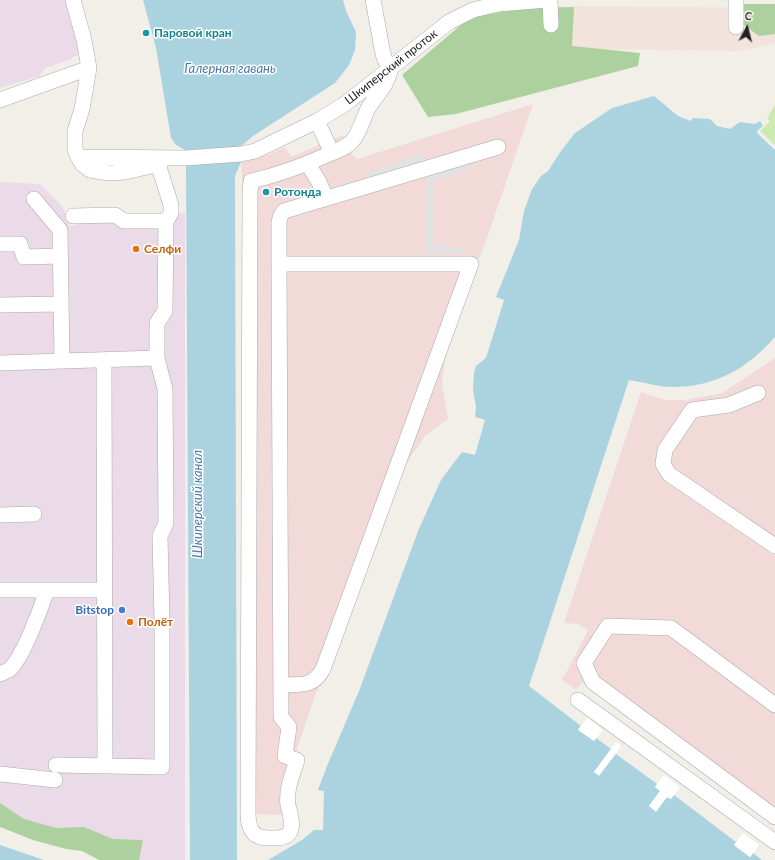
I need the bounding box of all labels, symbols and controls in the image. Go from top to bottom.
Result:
north arrow [727,8,767,48]
text: С [744,9,753,22]
place label: Паровой кран [154,26,232,40]
street label: Шкиперский проток [342,26,440,108]
marker: Паровой кран [141,28,151,38]
water label: Галерная гавань [184,61,276,77]
place label: Ротонда [274,185,321,199]
marker: Ротонда [261,187,271,197]
place label: Селфи [144,242,181,256]
marker: Селфи [131,244,141,254]
water label: Шкиперский канал [190,450,206,558]
place label: Bitstop [75,603,114,617]
marker: Bitstop [117,605,127,615]
place label: Полёт [138,615,173,629]
marker: Полёт [125,617,135,627]

